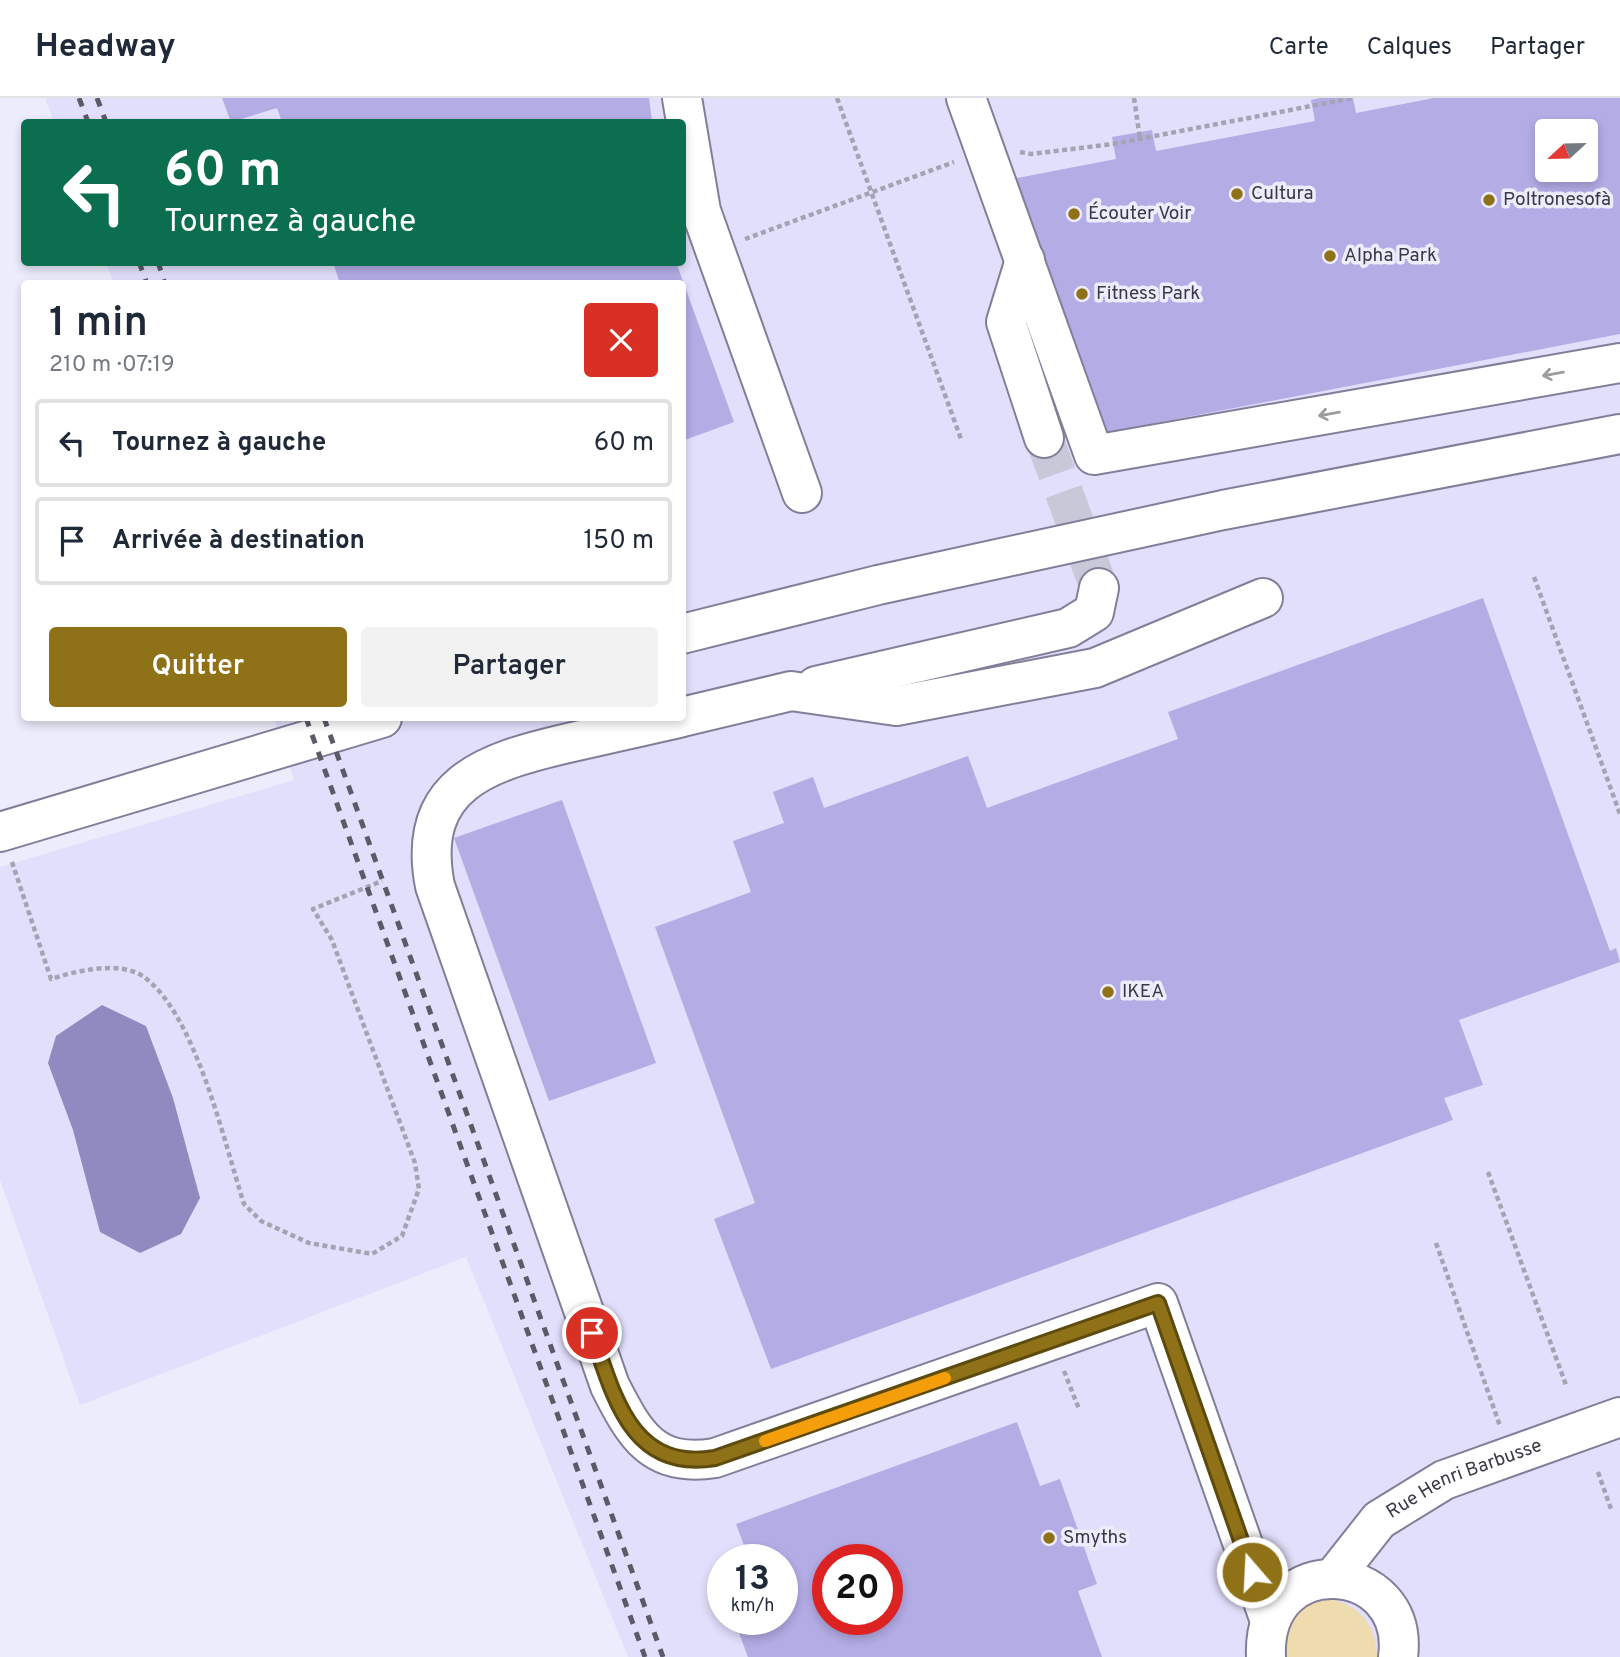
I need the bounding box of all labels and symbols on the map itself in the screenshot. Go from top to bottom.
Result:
north arrow [1535,119,1598,182]
place label: Cultura [1251,182,1314,206]
marker: Cultura [1229,186,1245,202]
place label: Poltronesofà [1503,188,1611,212]
marker: Poltronesofà [1481,192,1497,208]
place label: Écouter Voir [1088,201,1192,226]
marker: Écouter Voir [1066,206,1082,222]
place label: Alpha Park [1344,244,1437,268]
marker: Alpha Park [1322,248,1338,264]
place label: Fitness Park [1096,282,1200,306]
marker: Fitness Park [1074,286,1090,302]
one-way arrow [1542,368,1565,382]
one-way arrow [1318,408,1341,421]
place label: IKEA [1122,980,1164,1004]
marker: IKEA [1100,984,1116,1000]
pin [562,1303,622,1363]
street label: Rue Henri Barbusse [1382,1434,1545,1524]
place label: Smyths [1063,1526,1127,1550]
marker: Smyths [1041,1530,1057,1546]
position arrow [1215,1535,1289,1609]
speed limit sign: 20 [812,1544,903,1635]

